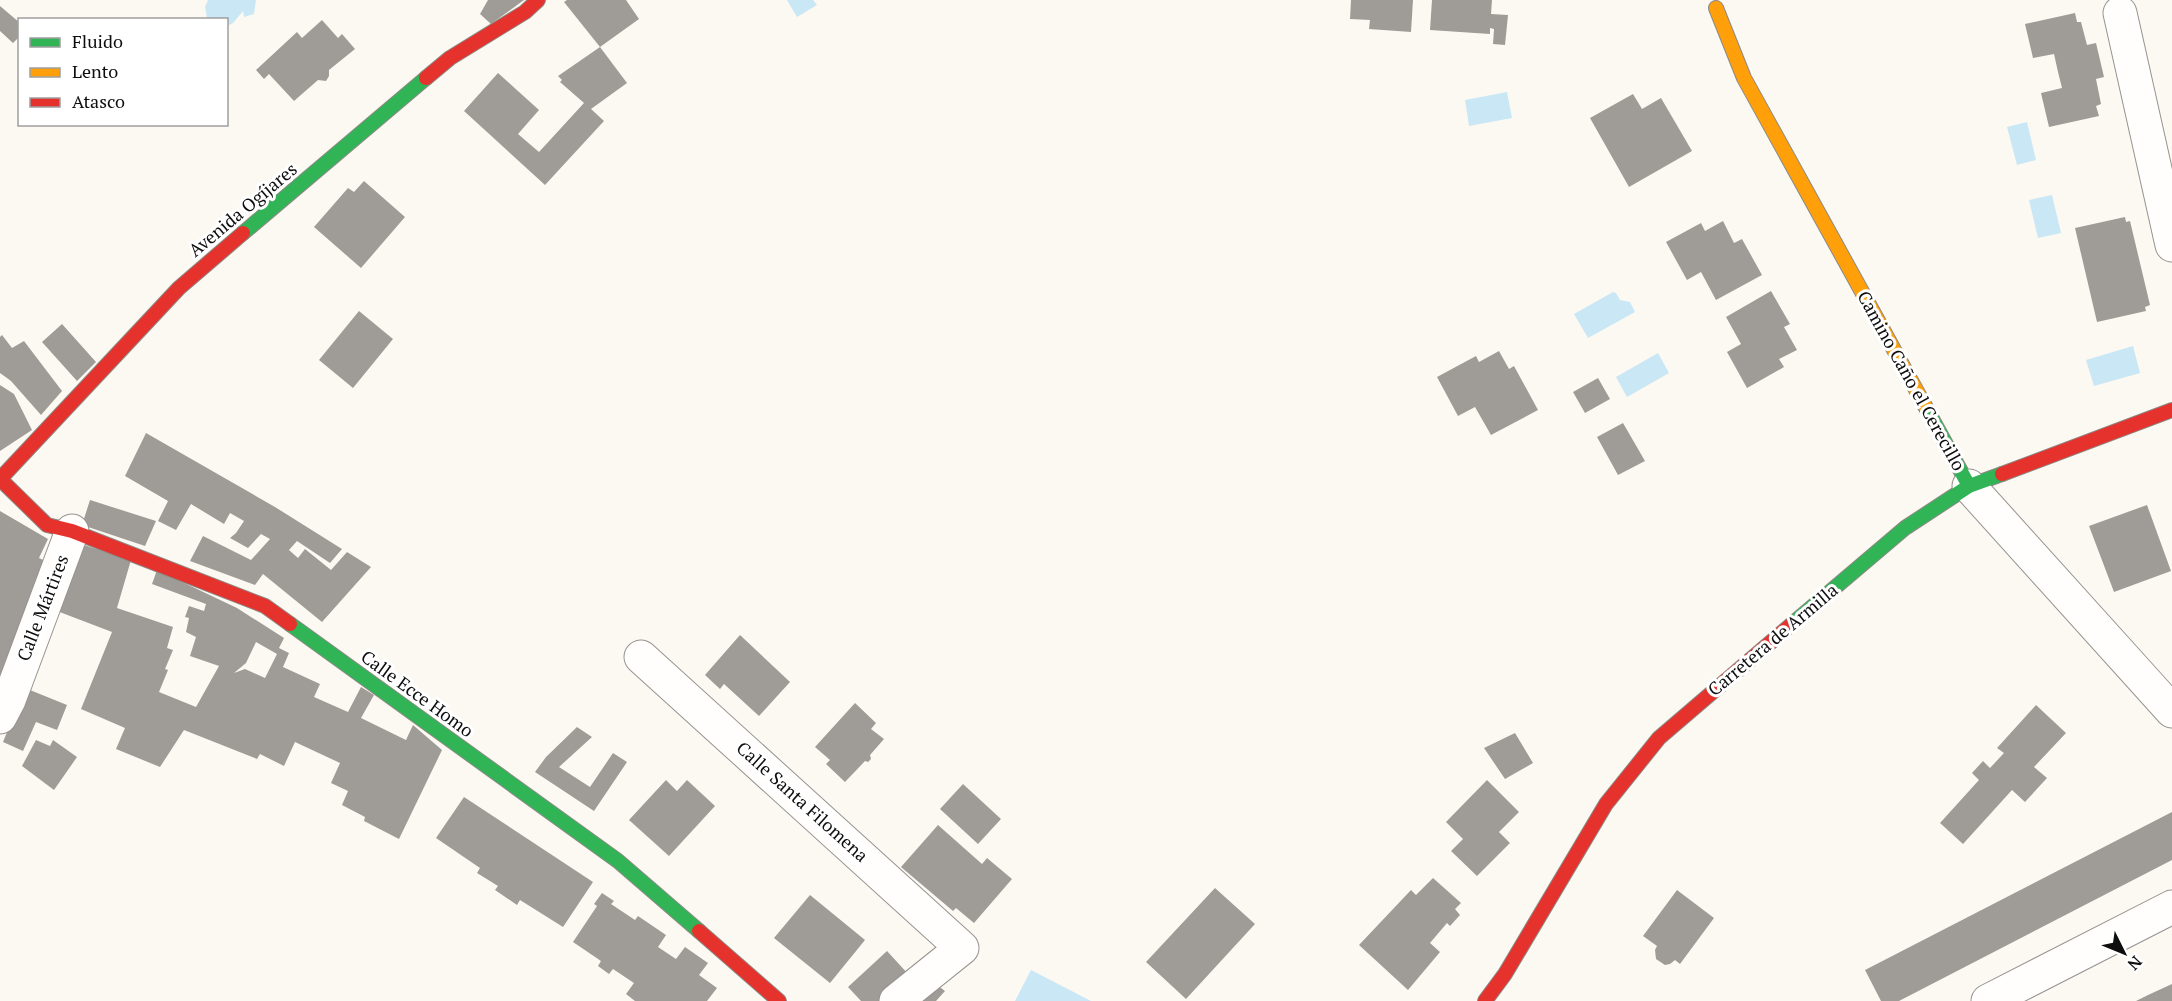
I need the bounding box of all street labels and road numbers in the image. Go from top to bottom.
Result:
street label: Avenida Ogíjares [183,157,302,262]
street label: Camino Caño el Cerecillo [1852,286,1971,475]
street label: Calle Mártires [11,551,73,664]
street label: Carretera de Armilla [1702,578,1842,701]
street label: Calle Ecce Homo [357,644,479,742]
street label: Calle Santa Filomena [732,736,874,867]

